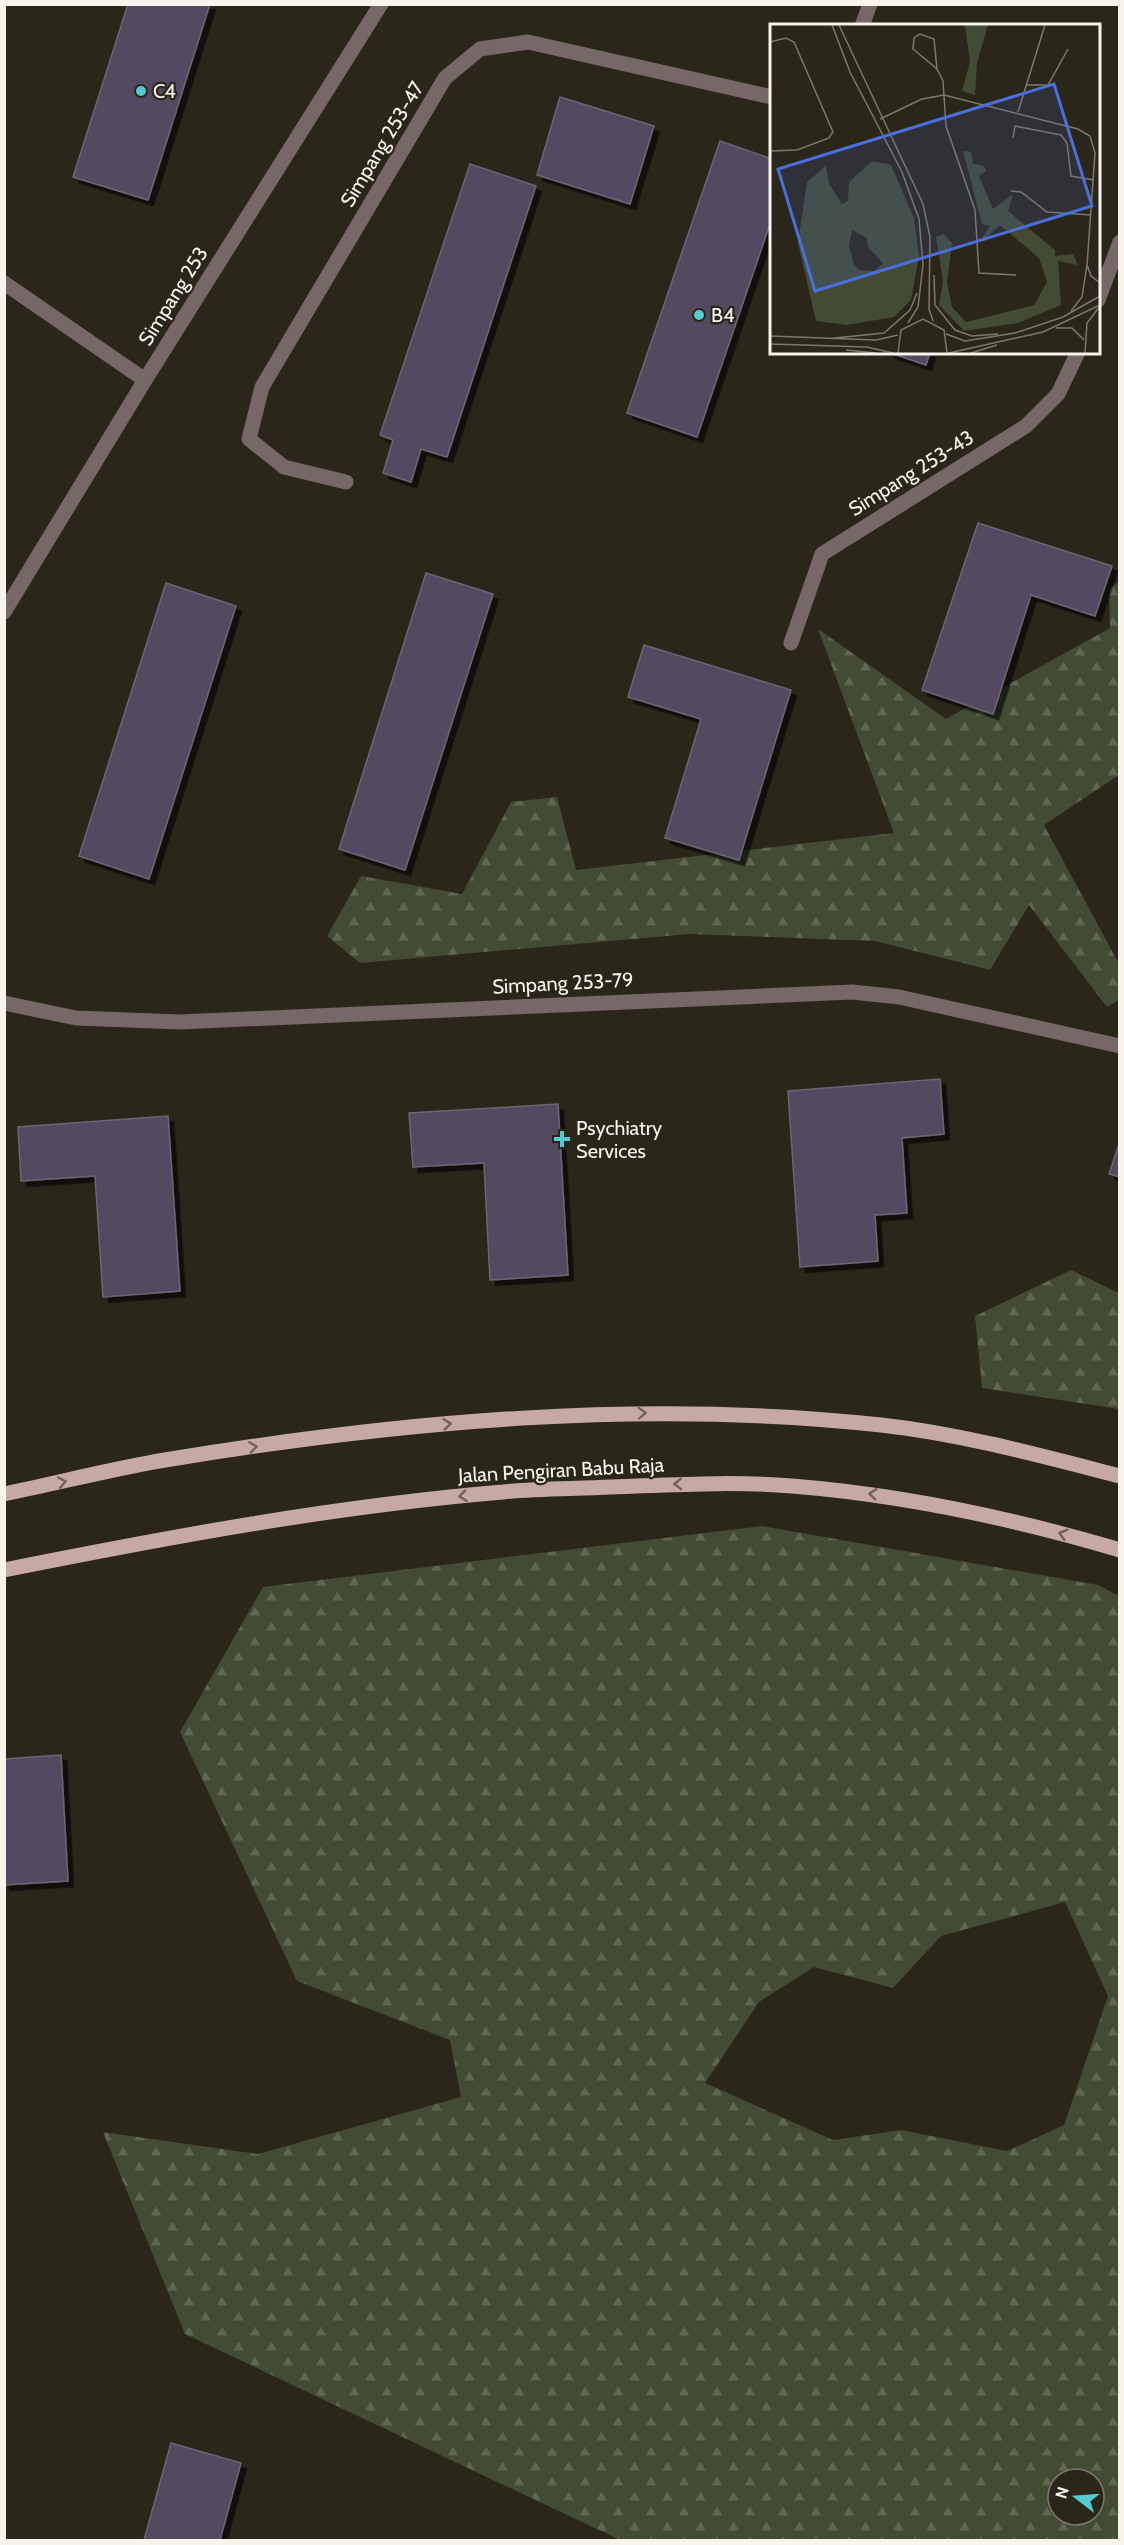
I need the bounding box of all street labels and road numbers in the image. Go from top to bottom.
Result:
street label: Simpang 253-47 [335,77,429,211]
street label: Simpang 253 [133,242,213,350]
street label: Simpang 253-43 [844,425,978,521]
street label: Simpang 253-79 [492,967,634,999]
street label: Jalan Pengiran Babu Raja [456,1453,665,1487]

